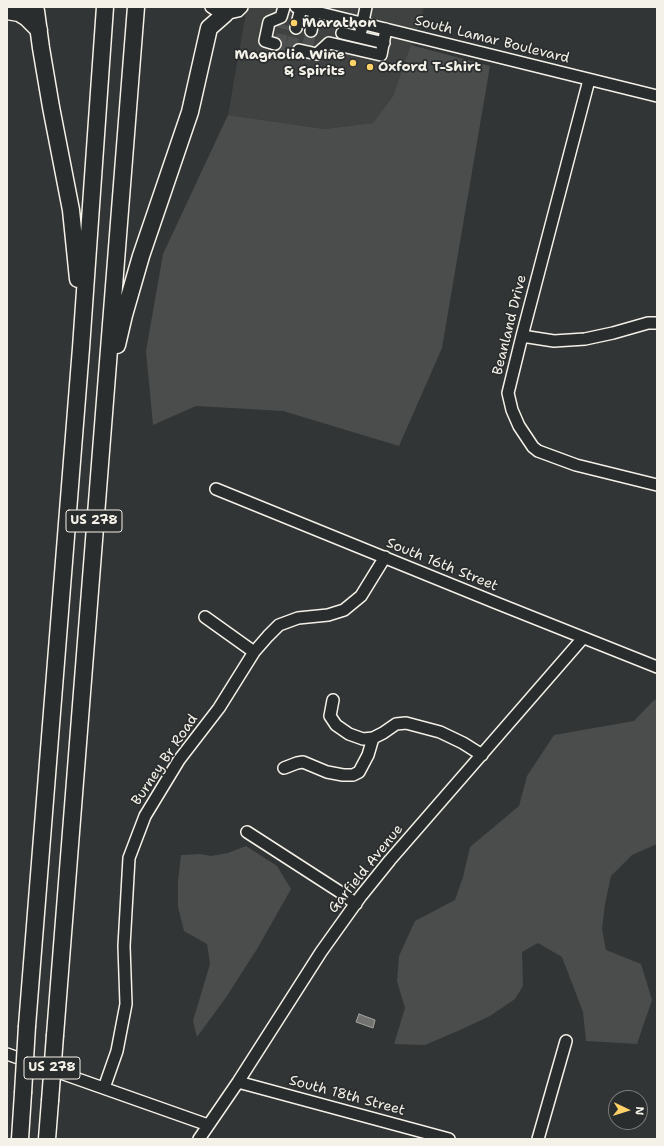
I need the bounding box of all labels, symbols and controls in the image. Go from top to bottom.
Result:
street label: South Lamar Boulevard [413,13,571,67]
place label: Marathon [302,15,376,31]
marker: Marathon [289,18,299,28]
place label: Magnolia Wine & Spirits [234,47,345,80]
marker: Magnolia Wine & Spirits [348,58,358,68]
place label: Oxford T-Shirt [378,59,481,75]
marker: Oxford T-Shirt [365,62,375,72]
street label: Beanland Drive [489,273,531,377]
road number: US 278 [66,510,122,532]
street label: South 16th Street [384,535,500,595]
street label: Burney Br Road [128,711,202,809]
street label: Garfield Avenue [325,821,407,917]
road number: US 278 [24,1057,80,1079]
street label: South 18th Street [287,1072,407,1120]
north arrow [608,1090,648,1130]
text: N [632,1106,647,1116]

